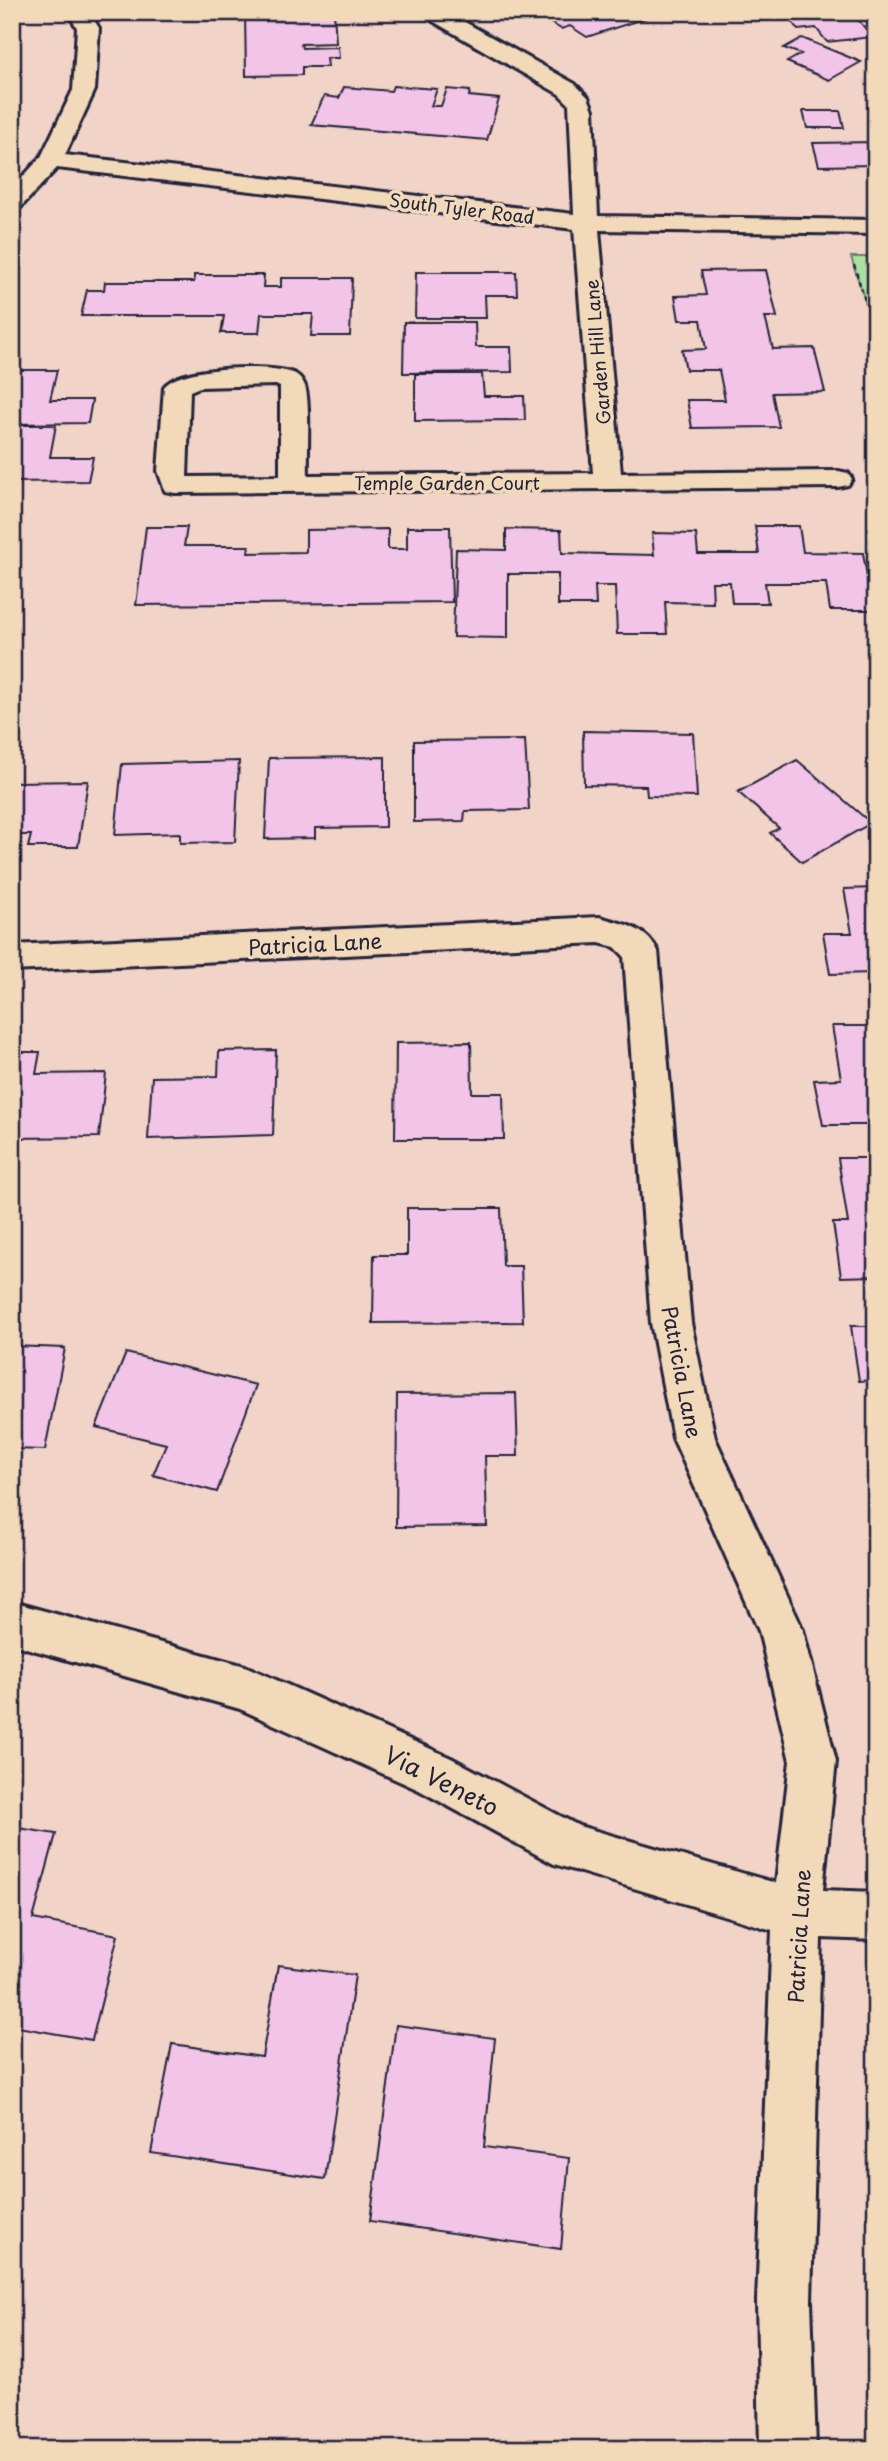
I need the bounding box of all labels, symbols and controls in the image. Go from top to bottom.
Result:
street label: South Tyler Road [388,186,536,230]
street label: Garden Hill Lane [577,278,617,426]
street label: Temple Garden Court [354,469,540,496]
street label: Patricia Lane [247,924,383,962]
street label: Patricia Lane [654,1303,712,1441]
street label: Via Veneto [378,1736,506,1824]
street label: Patricia Lane [779,1868,817,2004]

